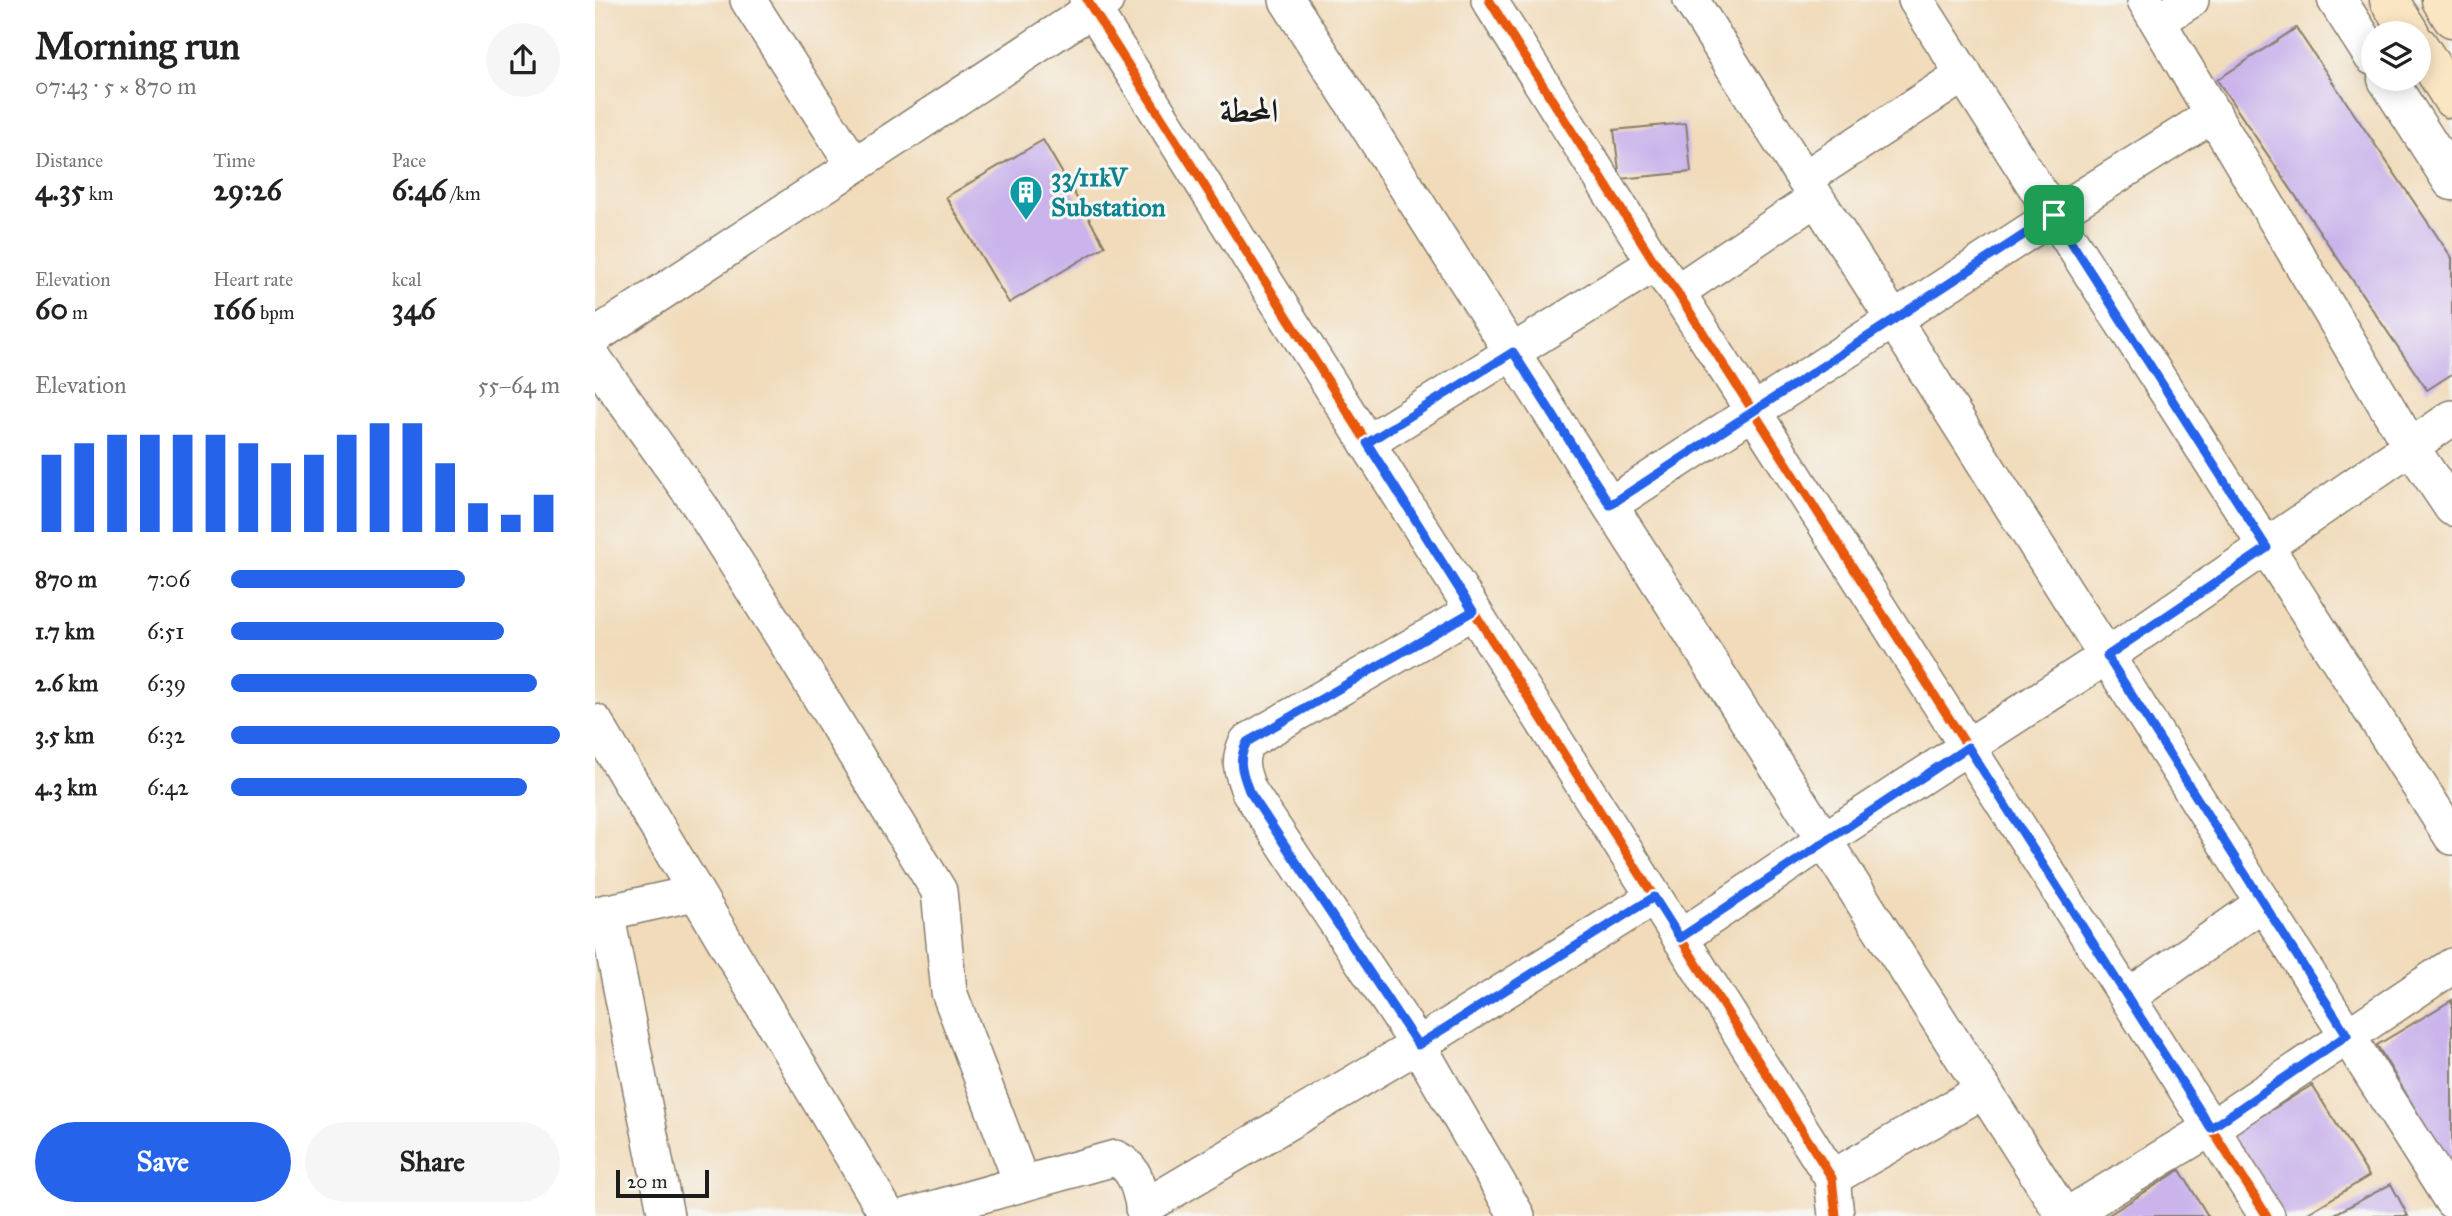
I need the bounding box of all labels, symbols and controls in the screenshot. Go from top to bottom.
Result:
map controls [2361,21,2431,91]
button: layers [2361,21,2431,91]
text: Morning run [35,23,240,69]
button: share [486,23,560,97]
text: 07:43 · 5 × 870 m [35,72,197,100]
district label: المحطة [1220,91,1278,131]
text: Distance [35,149,103,172]
text: Time [213,149,255,172]
text: Pace [392,149,426,172]
place label: 33/11kV Substation [1051,161,1166,223]
text: 4.35 [35,172,85,208]
text: 29:26 [213,172,282,208]
text: 6:46 [392,172,447,208]
building icon: 33/11kV Substation [1007,173,1045,222]
text: km [85,182,113,205]
text: /km [447,182,481,205]
pin [2024,185,2084,245]
icon: arrive [2035,196,2073,234]
text: Elevation [35,268,110,291]
text: Heart rate [213,268,293,291]
text: kcal [392,268,422,291]
text: 60 [35,291,68,327]
text: 166 [213,291,256,327]
text: 346 [392,291,436,327]
text: m [68,301,88,324]
text: bpm [256,301,295,324]
text: Elevation [35,371,126,399]
text: 55–64 m [478,371,560,399]
text: 870 m [35,565,97,593]
text: 7:06 [147,565,190,593]
text: 1.7 km [35,617,95,645]
text: 6:51 [147,617,184,645]
text: 2.6 km [35,669,98,697]
text: 6:39 [147,669,186,697]
text: 3.5 km [35,721,94,749]
text: 6:32 [147,721,185,749]
text: 4.3 km [35,773,97,801]
text: 6:42 [147,773,189,801]
button: Save [35,1122,291,1202]
button: Share [305,1122,560,1202]
scale bar [616,1167,709,1199]
text: 20 m [627,1170,668,1193]

